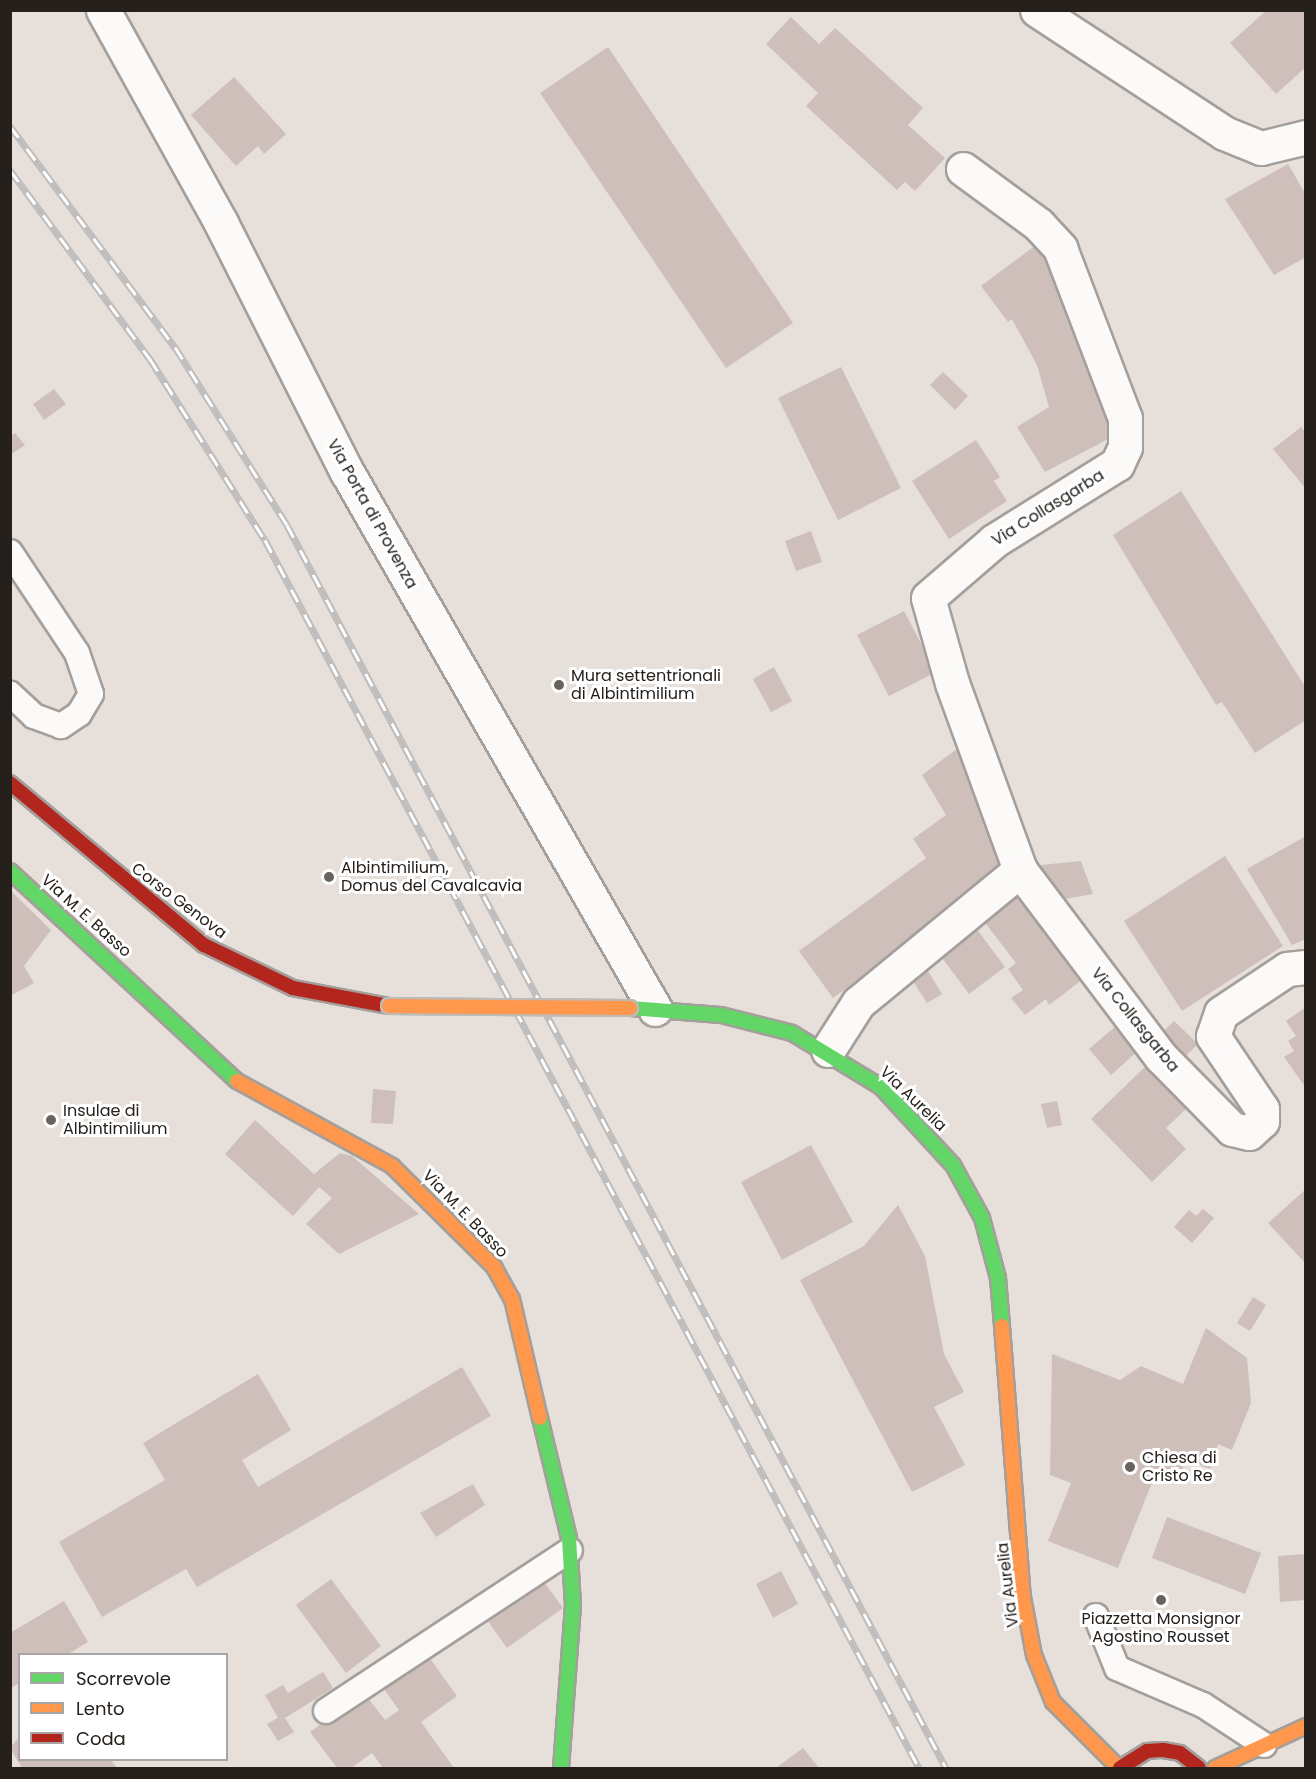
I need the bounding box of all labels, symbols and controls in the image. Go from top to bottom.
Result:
street label: Via Porta di Provenza [323,436,421,592]
street label: Via Collasgarba [988,466,1108,550]
place label: Mura settentrionali di Albintimilium [571,666,721,704]
marker: Mura settentrionali di Albintimilium [552,678,566,692]
place label: Albintimilium, Domus del Cavalcavia [341,858,522,896]
street label: Corso Genova [128,859,230,943]
marker: Albintimilium, Domus del Cavalcavia [322,870,336,884]
street label: Via M. E. Basso [37,871,135,961]
street label: Via Collasgarba [1087,964,1183,1076]
street label: Via Aurelia [876,1062,950,1136]
place label: Insulae di Albintimilium [63,1101,167,1139]
marker: Insulae di Albintimilium [44,1113,58,1127]
street label: Via M. E. Basso [418,1166,512,1262]
place label: Chiesa di Cristo Re [1142,1448,1217,1486]
marker: Chiesa di Cristo Re [1123,1460,1137,1474]
street label: Via Aurelia [993,1541,1023,1629]
marker: Piazzetta Monsignor Agostino Rousset [1154,1593,1168,1607]
place label: Piazzetta Monsignor Agostino Rousset [1081,1609,1241,1647]
legend [18,1653,228,1761]
text: Scorrevole [76,1666,171,1691]
text: Lento [76,1696,125,1721]
text: Coda [76,1726,126,1751]

